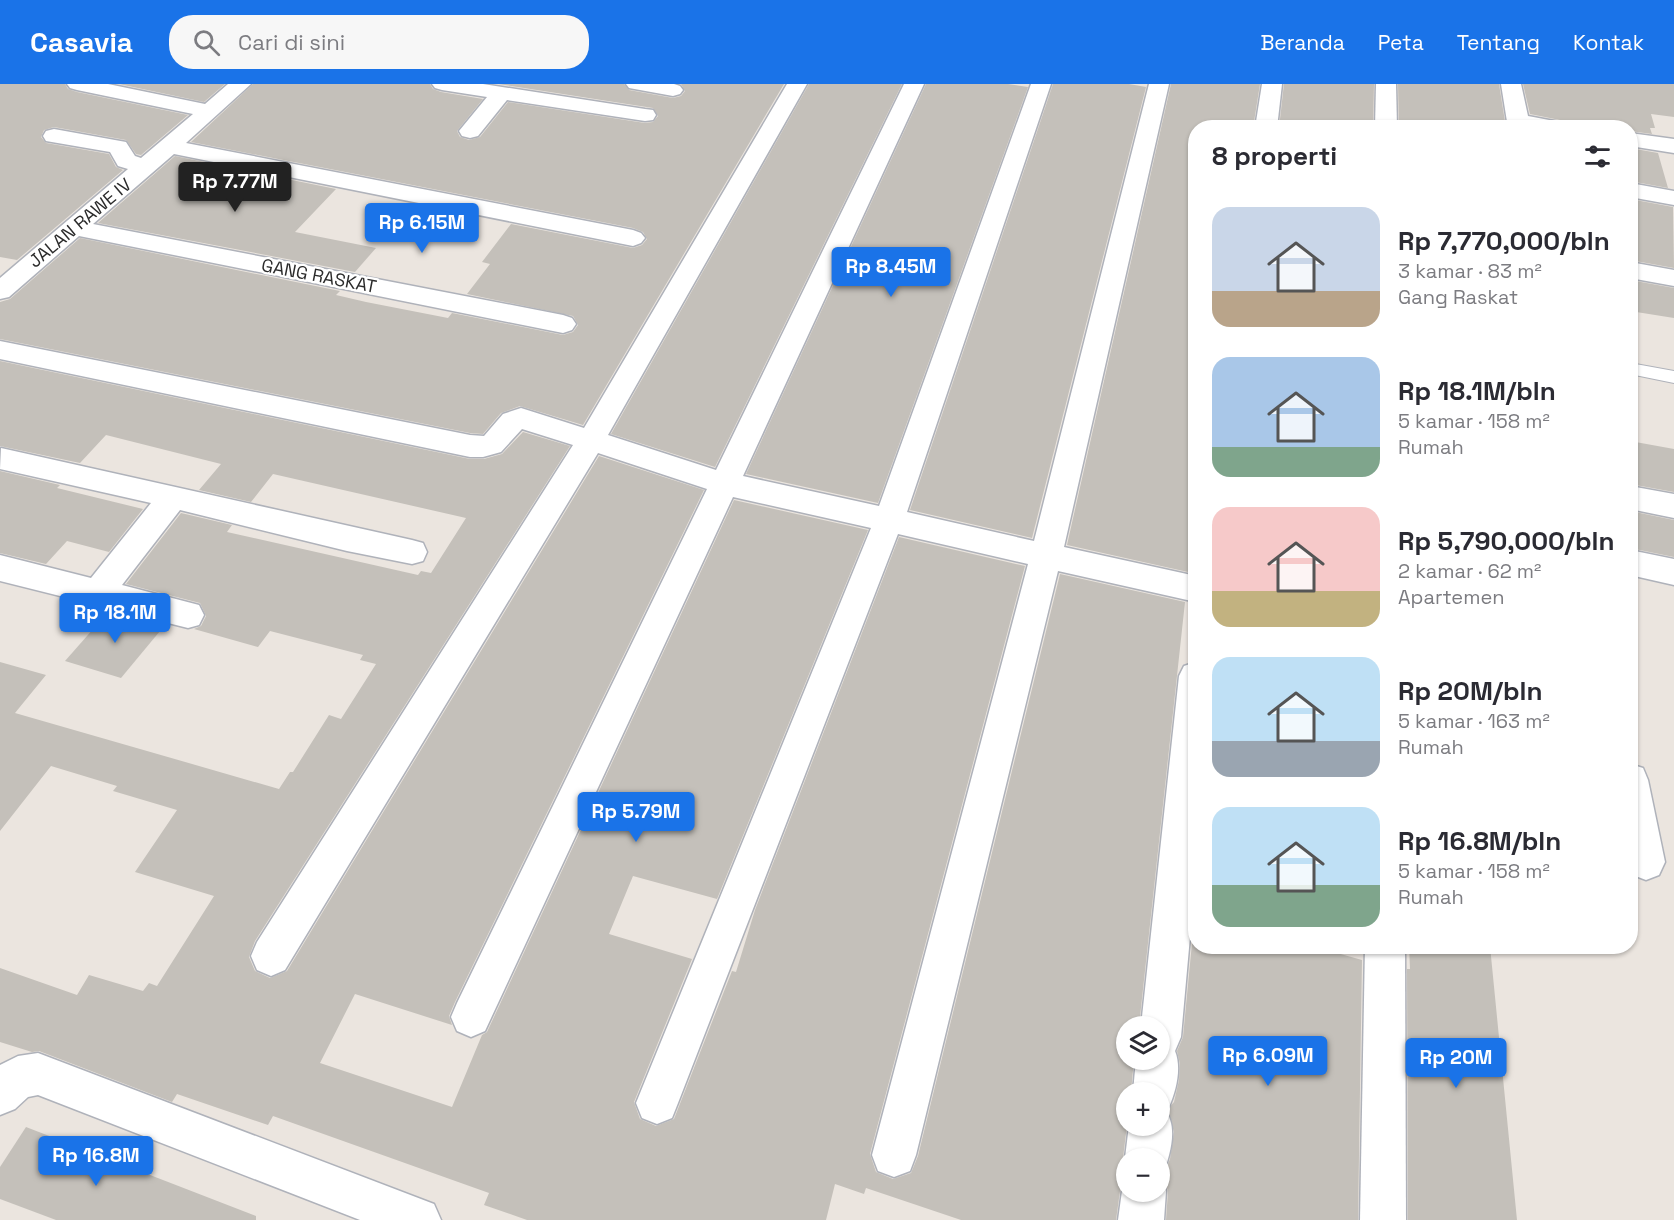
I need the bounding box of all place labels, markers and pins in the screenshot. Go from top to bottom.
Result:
pin: Rp 7.77M [173,162,297,213]
pin: Rp 6.15M [360,203,484,254]
pin: Rp 8.45M [829,247,953,298]
pin: Rp 18.1M [53,593,177,644]
pin: Rp 5.79M [574,792,698,843]
pin: Rp 6.09M [1206,1036,1330,1087]
pin: Rp 20M [1407,1038,1505,1089]
pin: Rp 16.8M [34,1136,158,1187]

